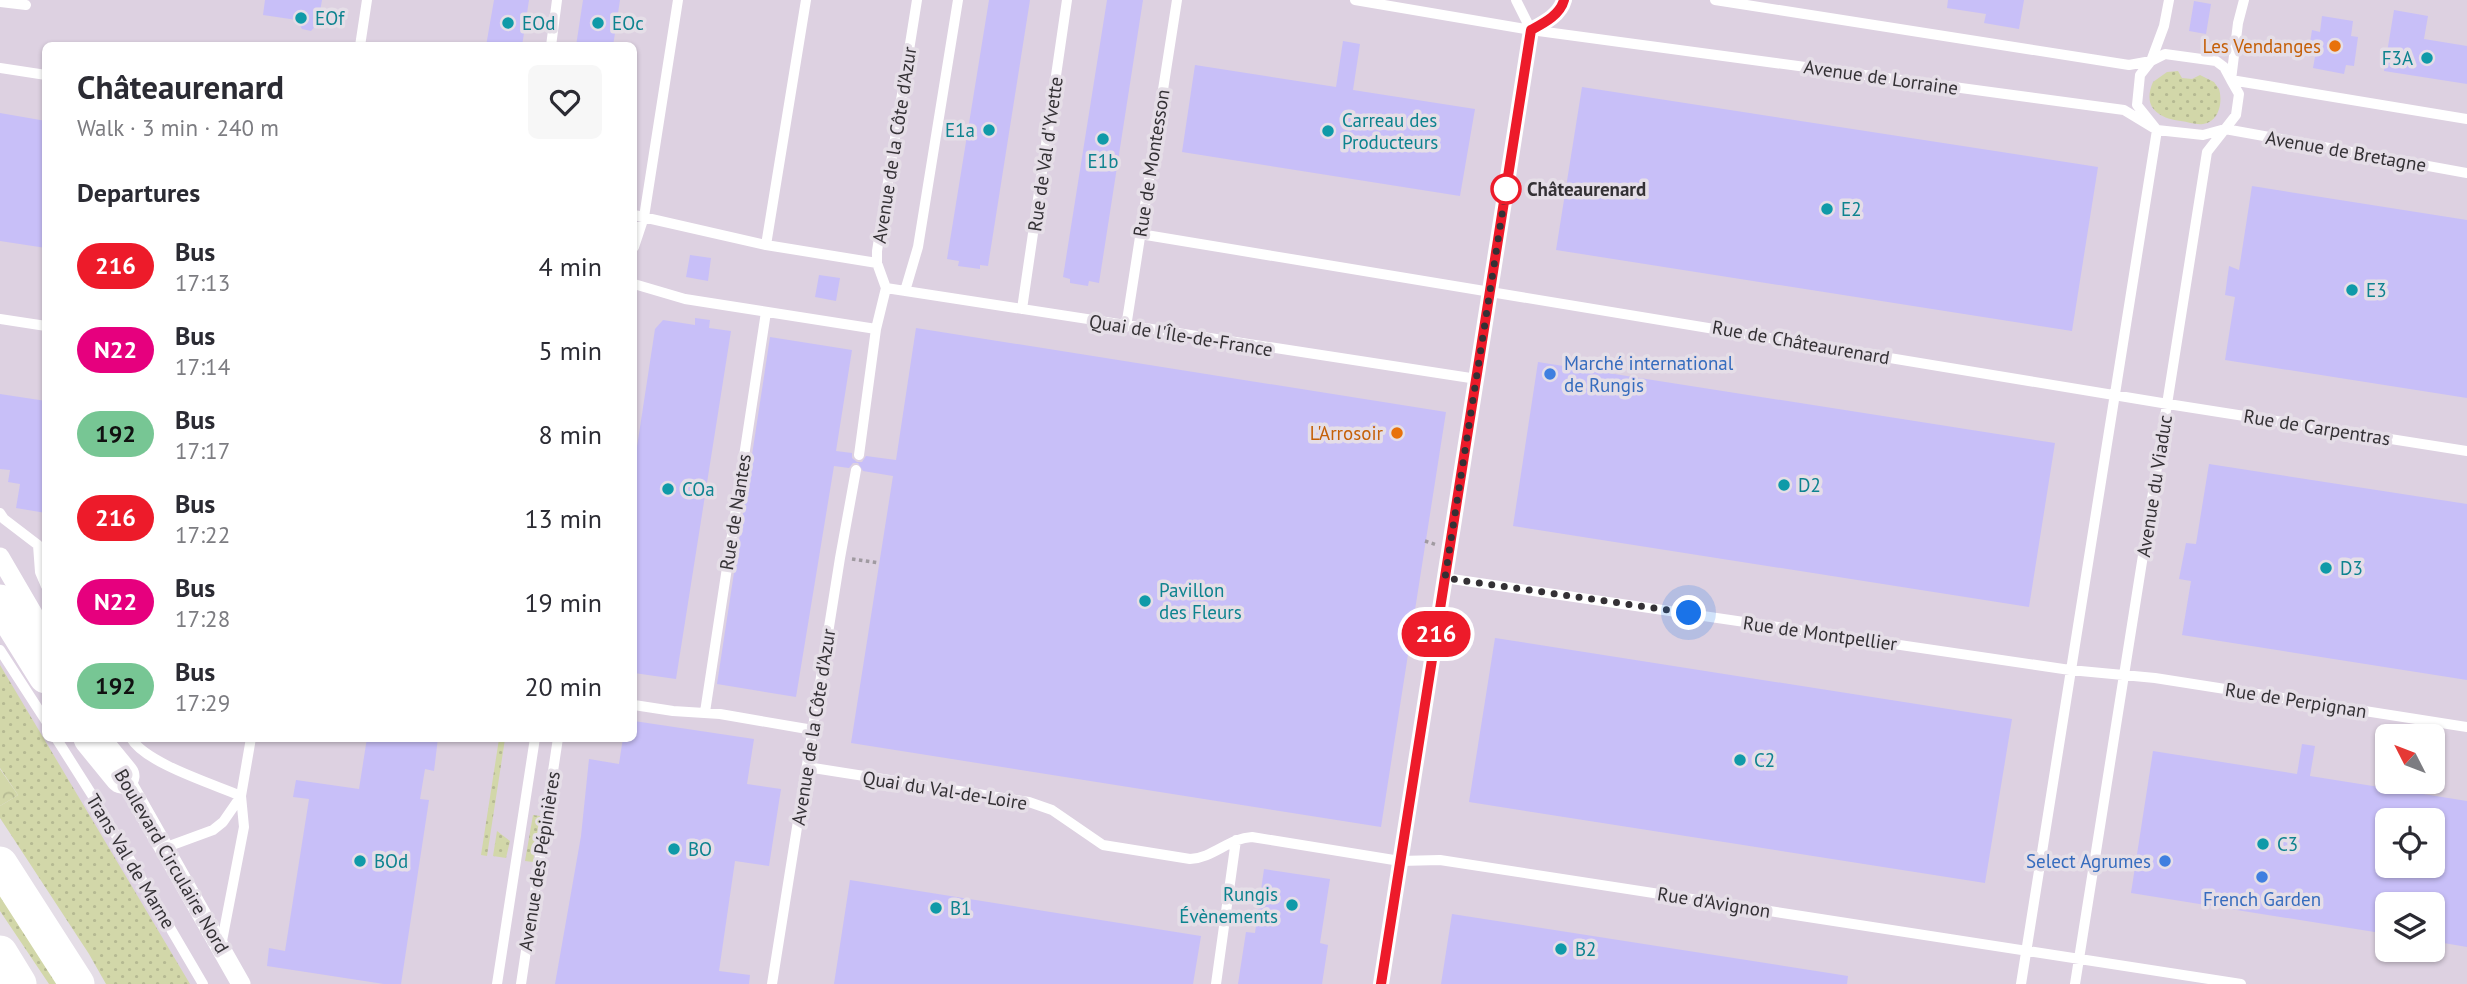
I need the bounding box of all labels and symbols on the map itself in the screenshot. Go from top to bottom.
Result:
place label: EOf [315,6,345,30]
marker: EOf [293,10,309,26]
place label: EOd [522,11,555,35]
place label: EOc [612,11,644,35]
marker: EOd [500,15,516,31]
marker: EOc [590,15,606,31]
place label: Les Vendanges [2203,34,2321,58]
marker: Les Vendanges [2327,38,2343,54]
street label: Avenue de la Côte d'Azur [867,44,921,245]
place label: F3A [2382,46,2413,70]
marker: F3A [2419,50,2435,66]
street label: Avenue de Lorraine [1802,54,1960,100]
street label: Rue de Val d'Yvette [1022,75,1068,233]
street label: Rue de Montesson [1127,87,1175,239]
place label: Carreau des Producteurs [1342,108,1438,154]
place label: E1a [945,118,975,142]
marker: E1a [981,122,997,138]
marker: Carreau des Producteurs [1320,123,1336,139]
street label: Avenue de Bretagne [2264,125,2428,177]
marker: E1b [1095,131,1111,147]
place label: E1b [1088,149,1118,173]
marker: Châteaurenard [1491,174,1521,204]
place label: Châteaurenard [1527,177,1646,201]
place label: E2 [1841,197,1862,221]
marker: E2 [1819,201,1835,217]
place label: E3 [2366,278,2387,302]
marker: E3 [2344,282,2360,298]
street label: Quai de l'Île-de-France [1087,309,1275,361]
street label: Rue de Châteaurenard [1710,315,1892,369]
place label: Marché international de Rungis [1564,351,1734,397]
marker: Marché international de Rungis [1542,366,1558,382]
street label: Rue de Carpentras [2242,404,2392,450]
street label: Avenue du Viaduc [2131,413,2177,559]
place label: L'Arrosoir [1310,421,1384,445]
marker: L'Arrosoir [1389,425,1405,441]
street label: Rue de Nantes [714,452,756,572]
place label: D2 [1798,473,1821,497]
place label: COa [682,477,715,501]
marker: D2 [1776,477,1792,493]
marker: COa [660,481,676,497]
place label: D3 [2340,556,2363,580]
marker: D3 [2318,560,2334,576]
place label: Pavillon des Fleurs [1159,578,1242,624]
marker: Pavillon des Fleurs [1137,593,1153,609]
your location [1671,595,1706,630]
street label: Rue de Montpellier [1741,610,1899,656]
line badge: 216 [1396,611,1476,657]
street label: Avenue de la Côte d'Azur [786,626,840,827]
street label: Rue de Perpignan [2224,677,2368,723]
north arrow [2375,724,2445,794]
place label: C2 [1754,748,1775,772]
marker: C2 [1732,752,1748,768]
street label: Boulevard Circulaire Nord [109,765,235,957]
street label: Quai du Val-de-Loire [861,765,1029,815]
street label: Avenue des Pépinières [513,769,565,953]
street label: Trans Val de Marne [81,789,181,933]
place label: C3 [2277,832,2298,856]
marker: C3 [2255,836,2271,852]
place label: BO [688,837,712,861]
marker: BO [666,841,682,857]
place label: BOd [374,849,408,873]
place label: Select Agrumes [2026,849,2151,873]
marker: BOd [352,853,368,869]
marker: Select Agrumes [2157,853,2173,869]
marker: French Garden [2254,869,2270,885]
street label: Rue d'Avignon [1656,881,1772,923]
place label: Rungis Évènements [1179,882,1278,928]
place label: French Garden [2203,887,2321,911]
place label: B1 [950,896,971,920]
marker: Rungis Évènements [1284,897,1300,913]
marker: B1 [928,900,944,916]
place label: B2 [1575,937,1596,961]
marker: B2 [1553,941,1569,957]

